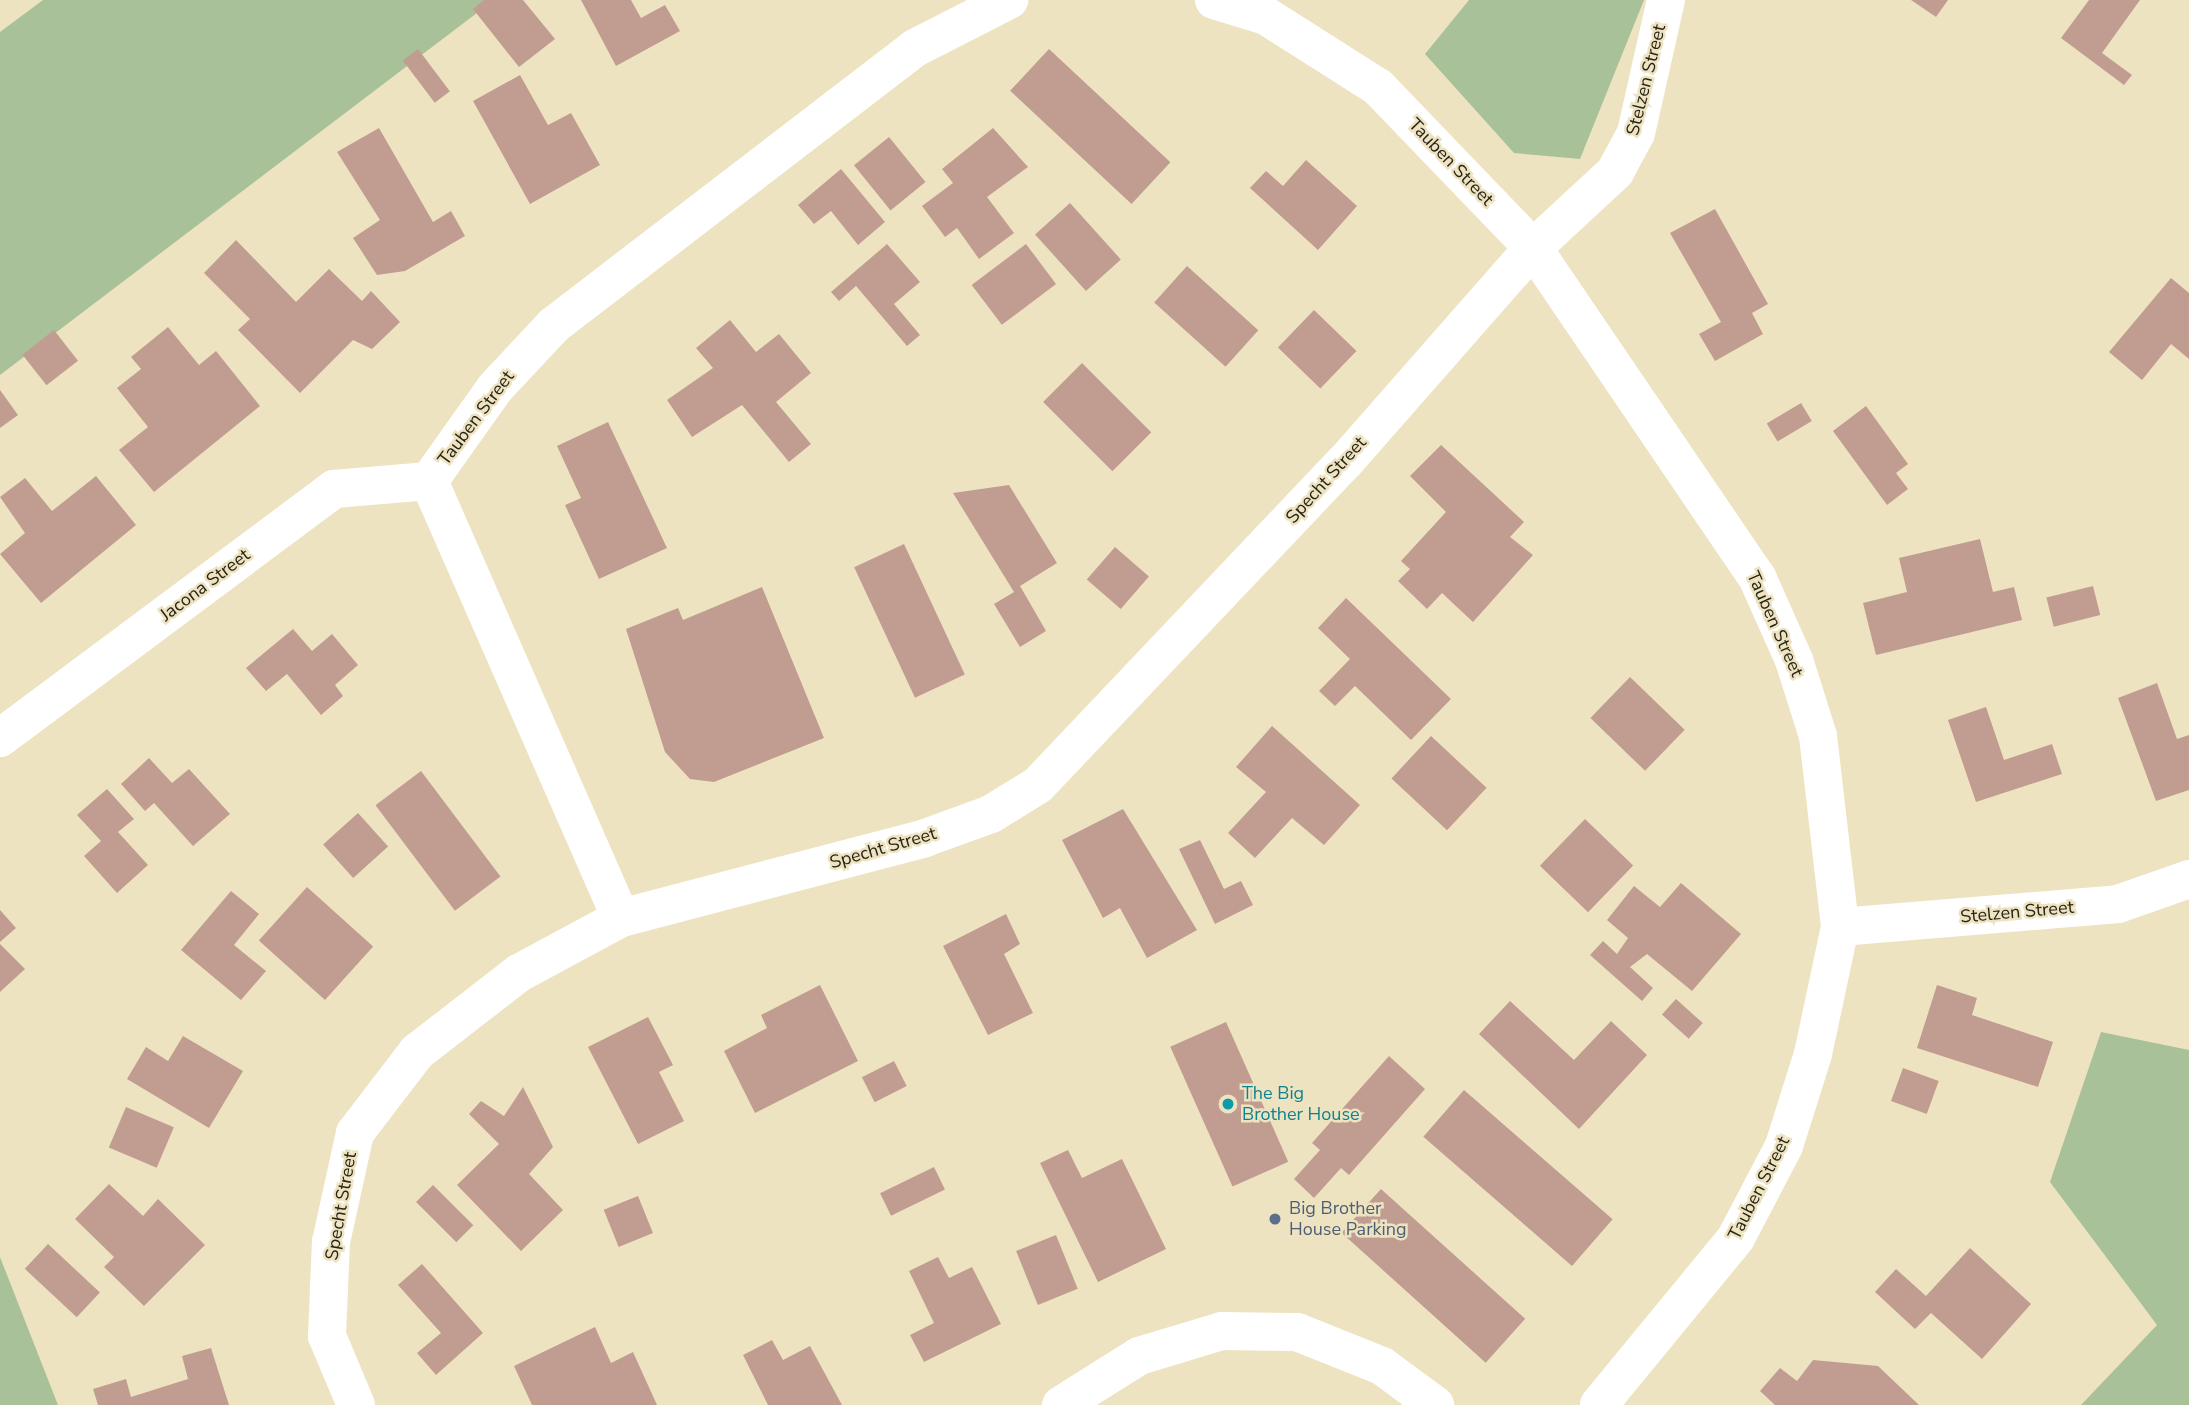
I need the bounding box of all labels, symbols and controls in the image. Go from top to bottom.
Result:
street label: Stelzen Street [1622,22,1670,138]
street label: Tauben Street [1404,114,1498,210]
street label: Tauben Street [433,366,519,470]
street label: Specht Street [1281,432,1371,528]
street label: Jacona Street [156,544,254,626]
street label: Tauben Street [1742,568,1808,680]
street label: Specht Street [827,822,939,874]
street label: Stelzen Street [1959,896,2075,928]
place label: The Big Brother House [1242,1083,1360,1126]
marker: The Big Brother House [1220,1096,1236,1112]
street label: Tauben Street [1724,1133,1794,1243]
street label: Specht Street [321,1150,361,1262]
place label: Big Brother House Parking [1289,1198,1407,1240]
marker: Big Brother House Parking [1267,1211,1283,1227]

